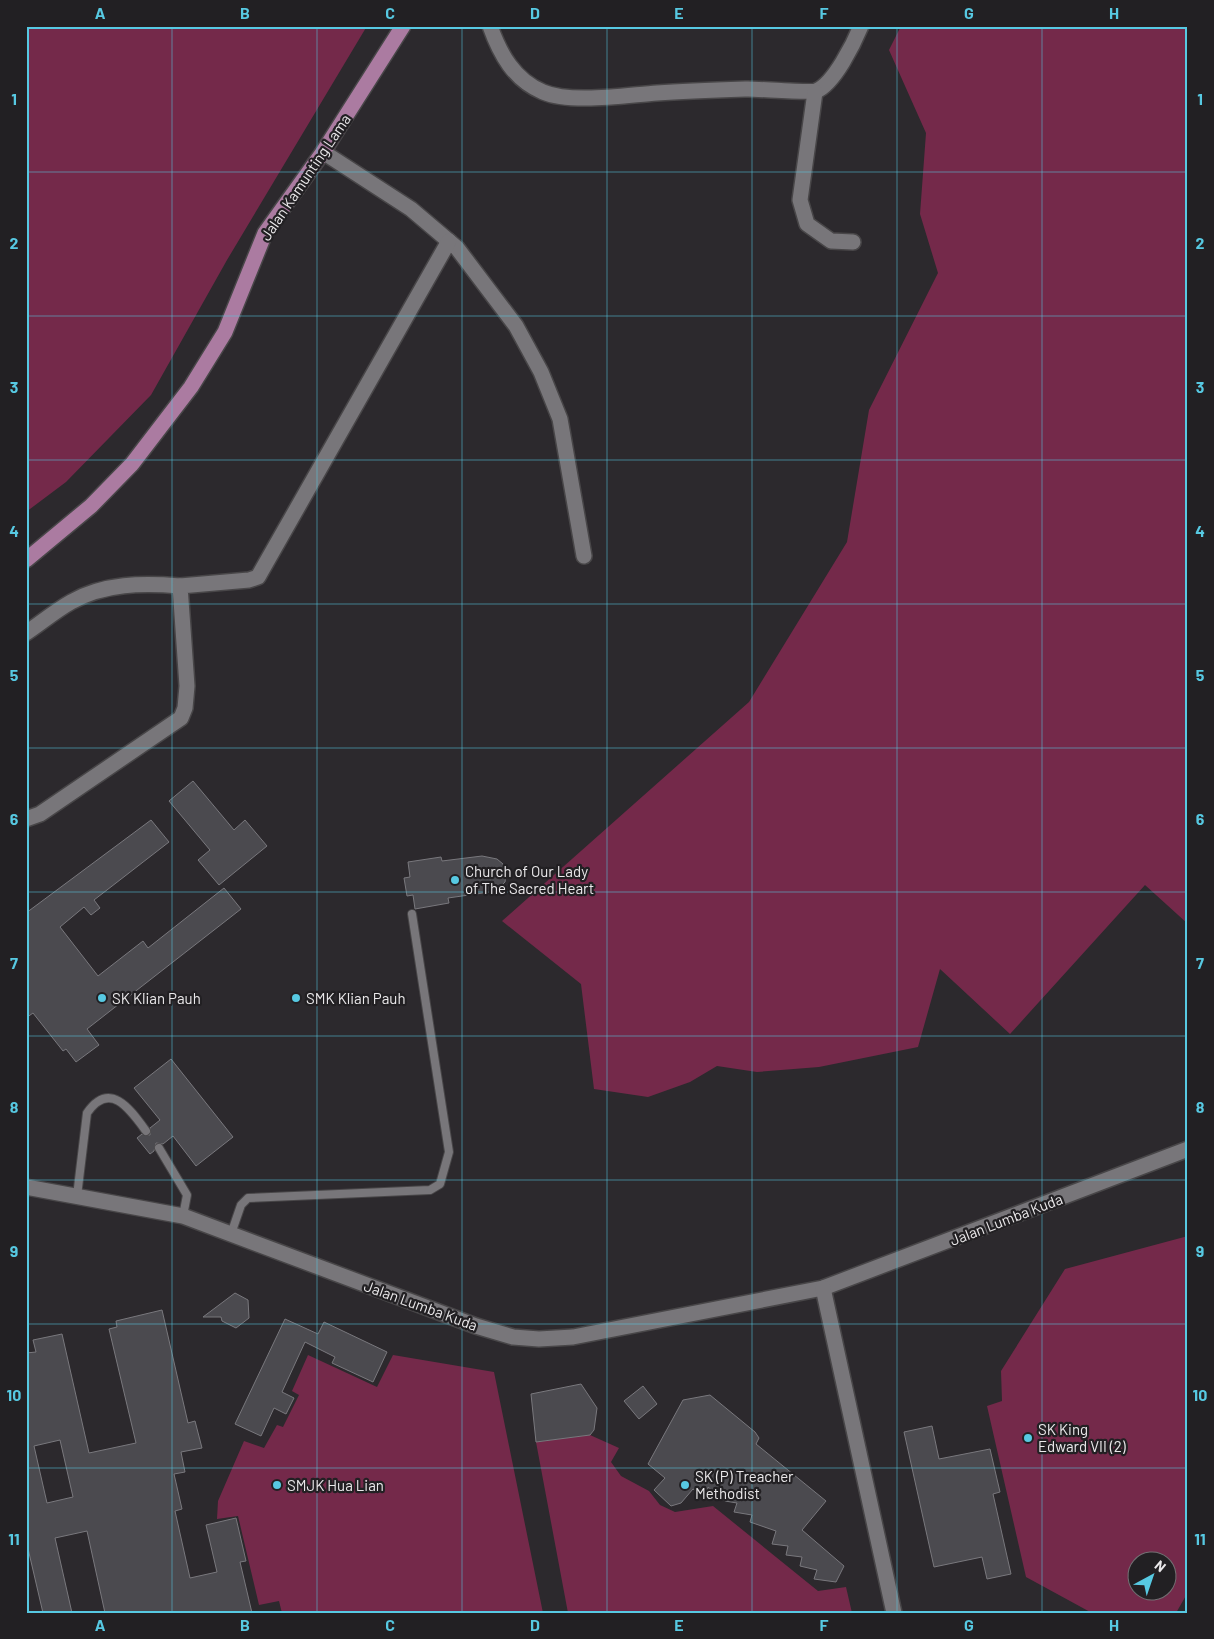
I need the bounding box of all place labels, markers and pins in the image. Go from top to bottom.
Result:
place label: Church of Our Lady of The Sacred Heart [465,862,594,897]
marker: Church of Our Lady of The Sacred Heart [449,874,461,886]
place label: SK Klian Pauh [112,989,201,1007]
place label: SMK Klian Pauh [306,989,405,1007]
marker: SK Klian Pauh [96,992,108,1004]
marker: SMK Klian Pauh [290,992,302,1004]
place label: SK King Edward VII (2) [1038,1420,1126,1455]
marker: SK King Edward VII (2) [1022,1432,1034,1444]
place label: SK (P) Treacher Methodist [695,1467,794,1502]
place label: SMJK Hua Lian [287,1476,384,1494]
marker: SMJK Hua Lian [271,1479,283,1491]
marker: SK (P) Treacher Methodist [679,1479,691,1491]

